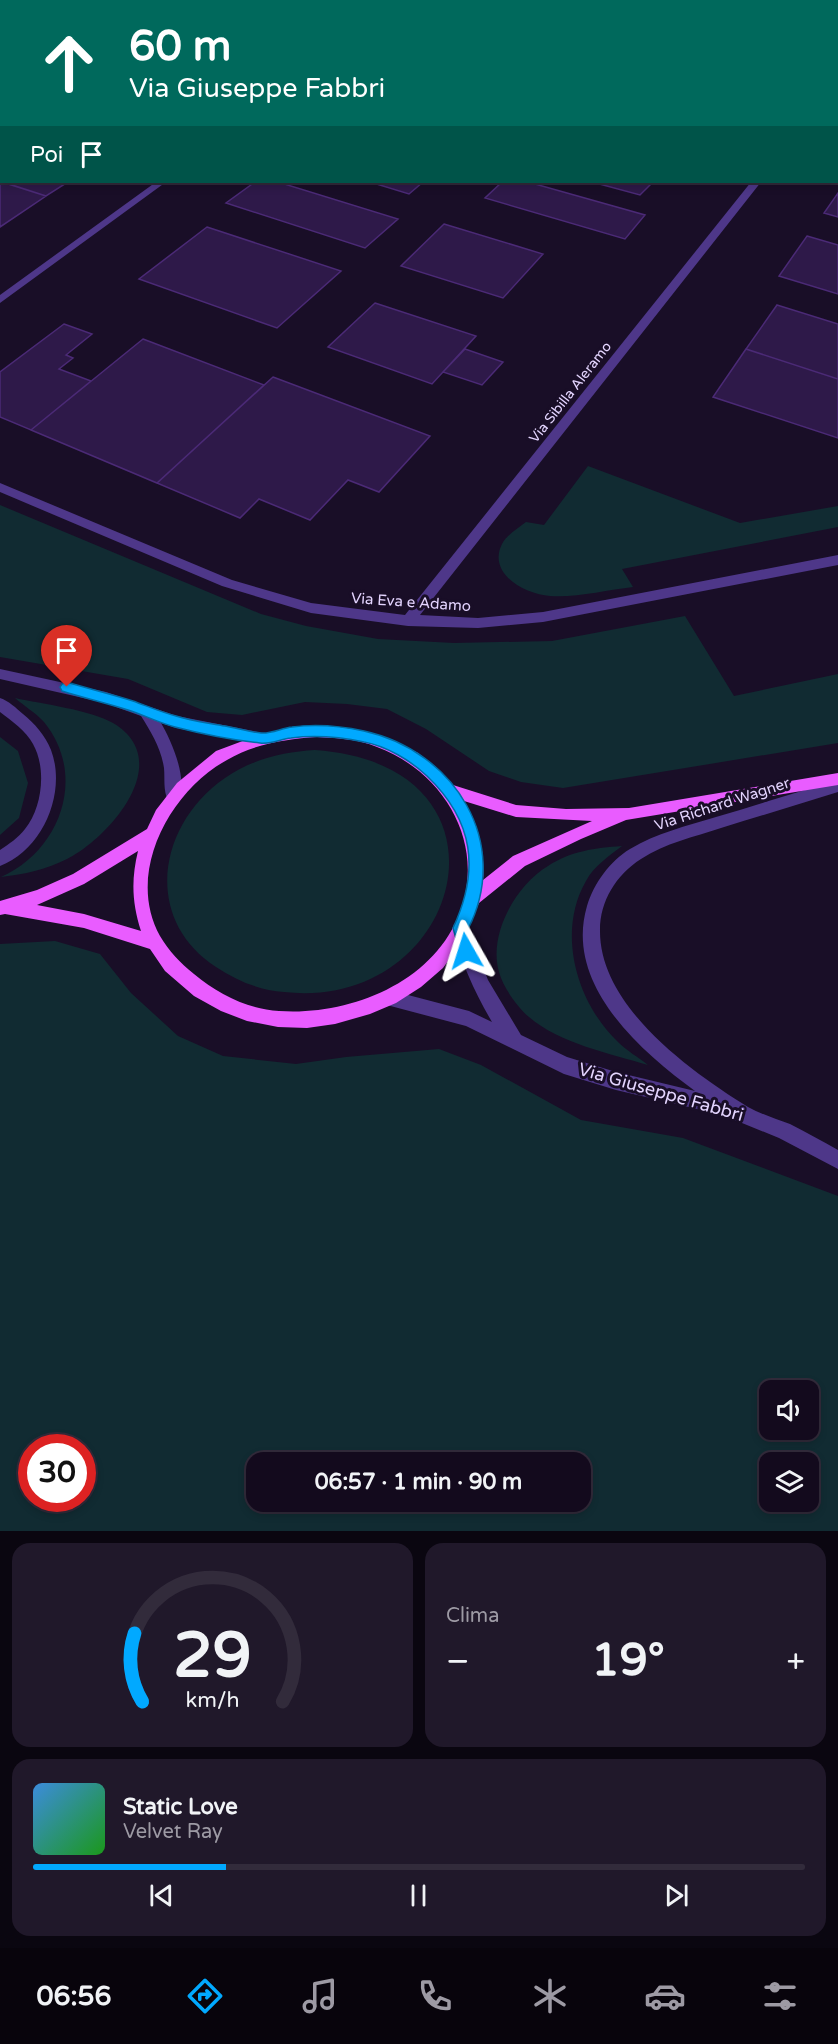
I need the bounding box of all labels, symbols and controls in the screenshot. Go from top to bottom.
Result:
text: 60 m [129,21,231,72]
icon: ahead [30,24,108,102]
text: Via Giuseppe Fabbri [129,72,385,105]
icon: arrive [75,138,108,171]
text: Poi [30,142,63,168]
street label: Via Sibilla Aleramo [526,338,615,446]
street label: Via Eva e Adamo [351,589,471,615]
pin [41,625,92,687]
icon: arrive [50,634,83,667]
street label: Via Richard Wagner [652,774,792,834]
position arrow [434,919,498,983]
street label: Via Giuseppe Fabbri [576,1058,746,1126]
map controls [759,1380,819,1512]
button: sound [759,1380,819,1440]
speed limit sign: 30 [18,1434,96,1512]
button: layers [759,1452,819,1512]
text: 06:57 · 1 min · 90 m [315,1469,522,1495]
text: Clima [446,1604,499,1628]
text: 29 [173,1619,252,1694]
text: 19° [591,1634,665,1688]
text: − [446,1642,470,1681]
text: + [786,1642,805,1681]
text: km/h [186,1687,239,1713]
text: Static Love [123,1794,238,1820]
text: Velvet Ray [123,1820,223,1844]
icon: previous [145,1879,178,1912]
icon: pause [402,1879,435,1912]
icon: next [660,1879,693,1912]
icon: directions [184,1975,226,2017]
icon: music [299,1975,341,2017]
icon: phone [414,1975,456,2017]
icon: climate [529,1975,571,2017]
icon: car [644,1975,686,2017]
icon: filters [759,1975,801,2017]
text: 06:56 [37,1980,111,2013]

